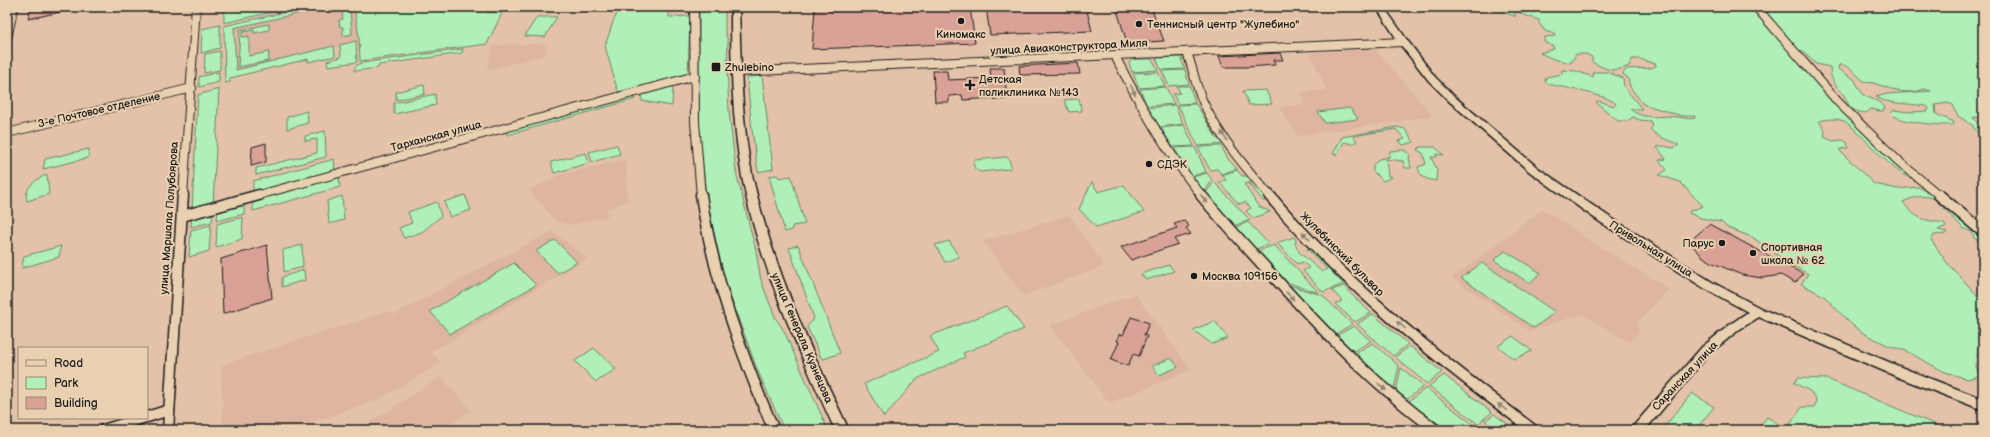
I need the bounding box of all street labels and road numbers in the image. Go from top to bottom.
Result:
street label: улица Авиаконструктора Миля [990,36,1148,58]
street label: 3-е Почтовое отделение [37,90,161,130]
street label: Тарханская улица [389,117,483,154]
street label: улица Маршала Полубоярова [157,141,181,295]
street label: Жулебинский бульвар [1297,209,1387,299]
street label: Привольная улица [1607,218,1696,280]
street label: улица Генерала Кузнецова [769,271,836,406]
street label: Саранская улица [1650,338,1721,413]

